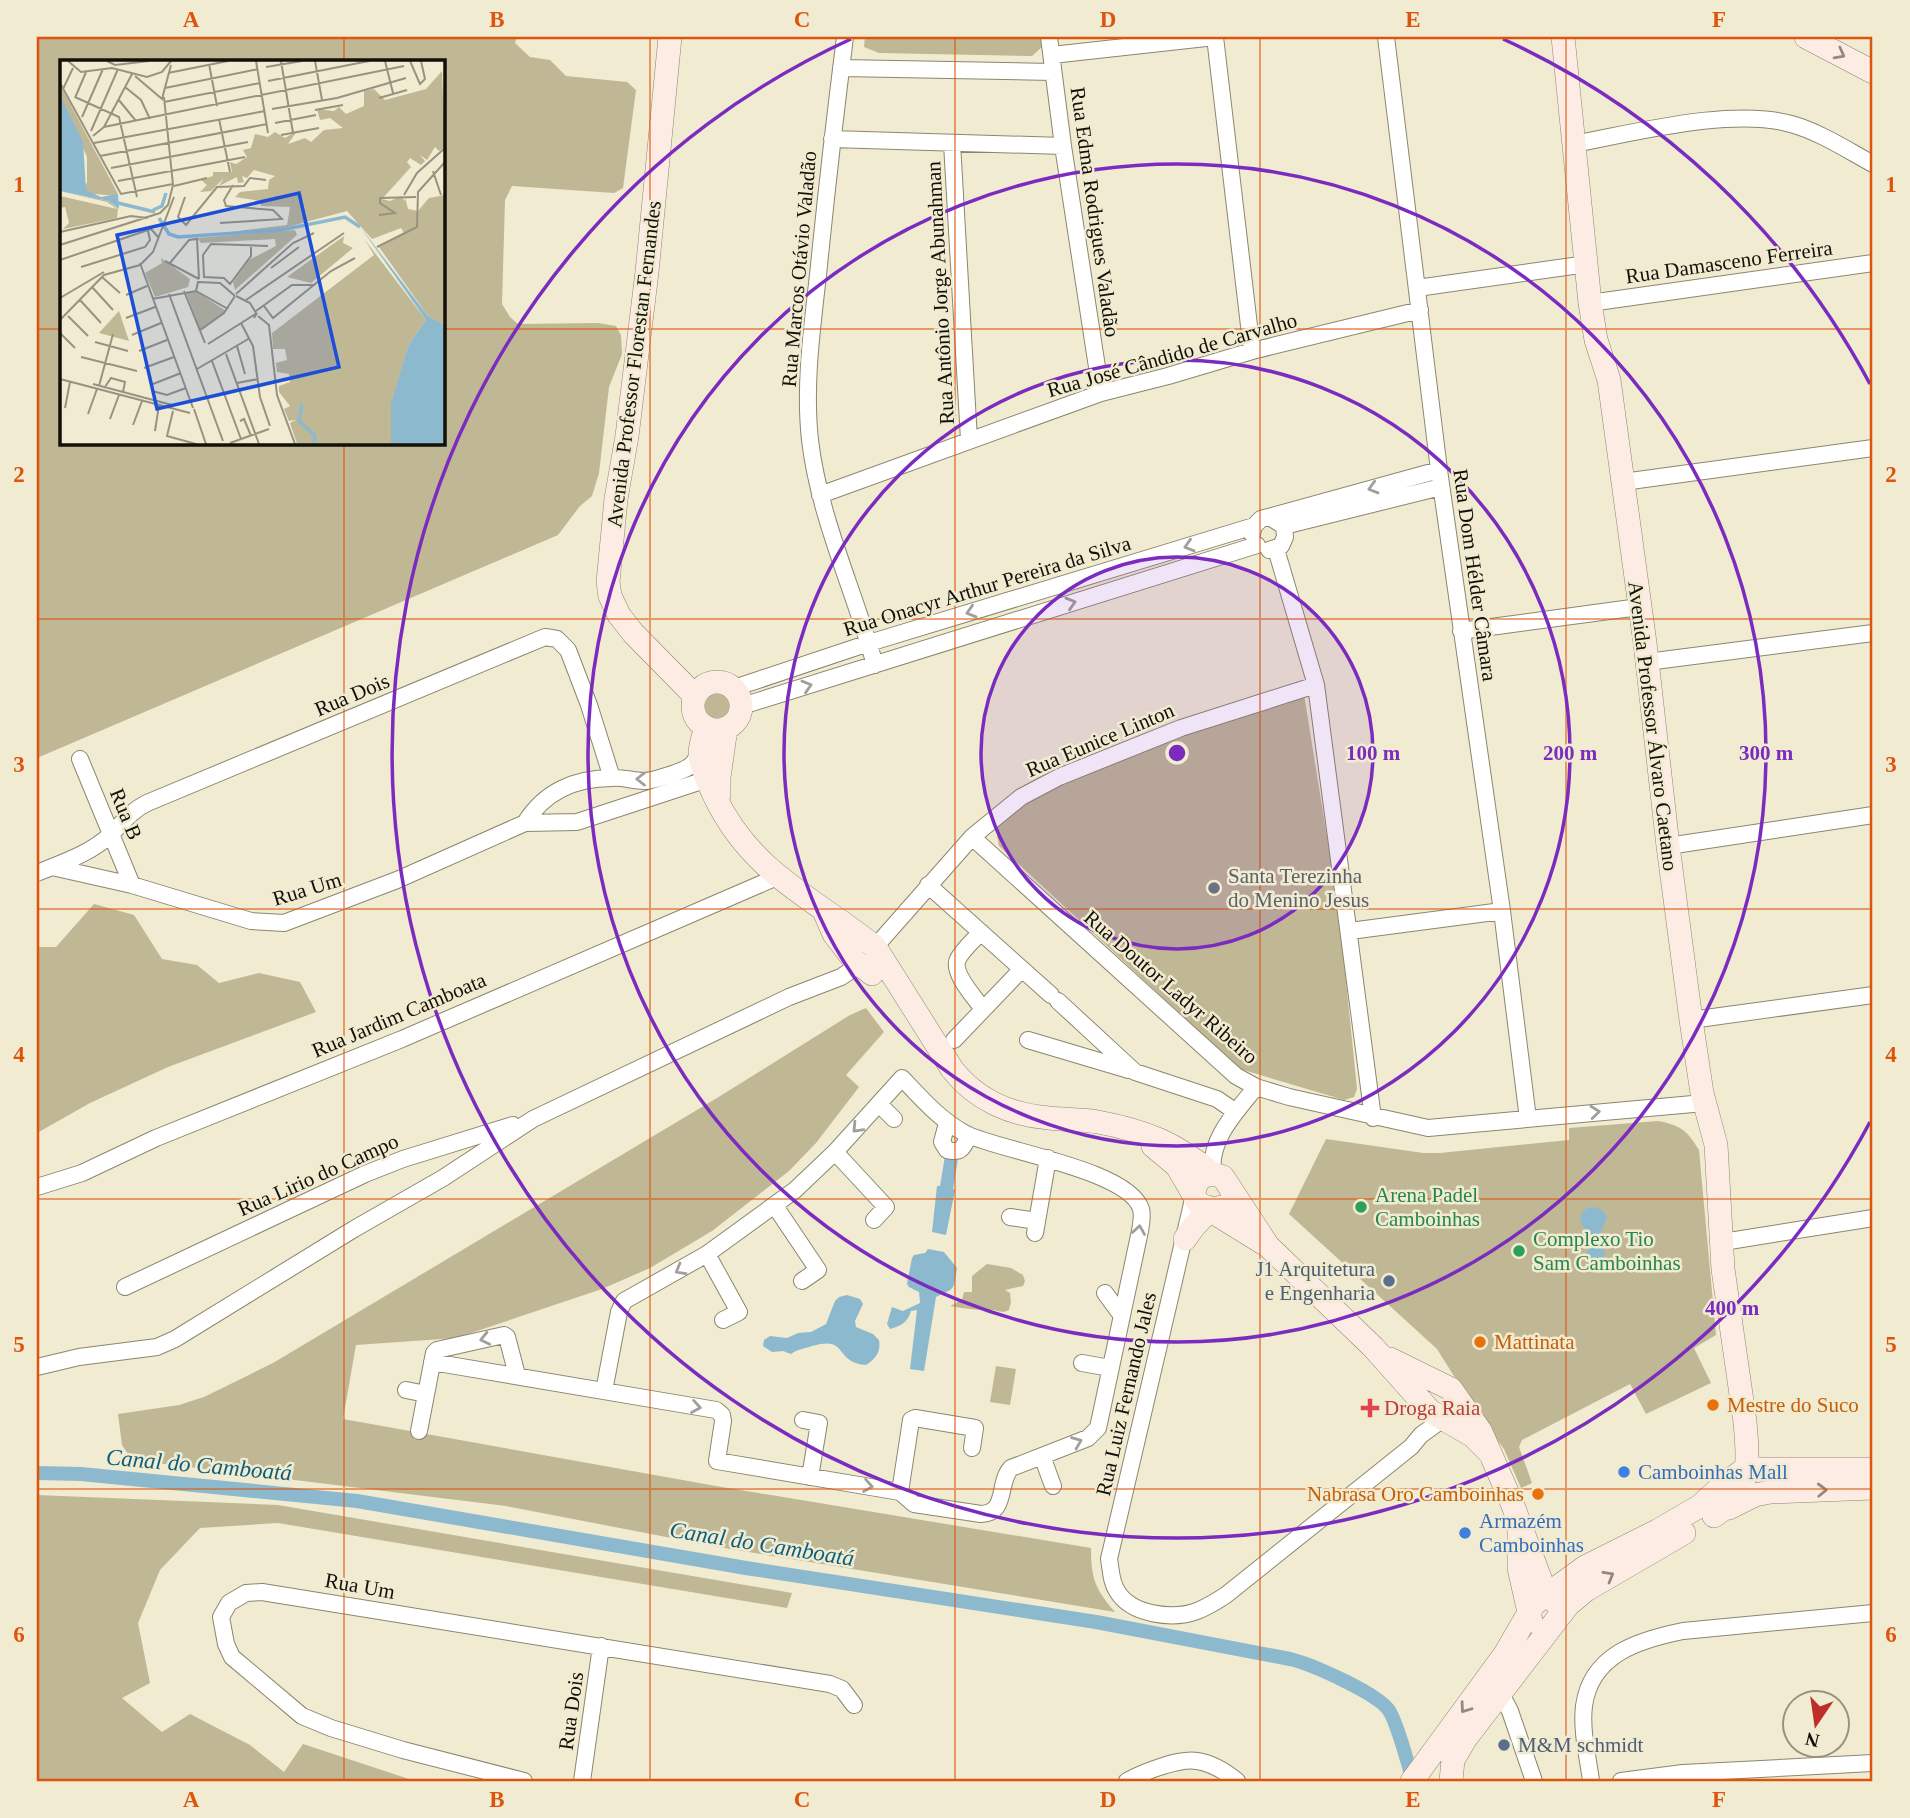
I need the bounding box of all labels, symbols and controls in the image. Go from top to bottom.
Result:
text: A [183,7,200,32]
text: B [489,7,505,32]
text: C [794,7,810,32]
text: D [1100,7,1116,32]
text: E [1405,7,1421,32]
text: F [1712,7,1726,32]
one-way arrow [1833,46,1845,60]
inset map [60,60,444,444]
street label: Rua Edma Rodrigues Valadão [1066,85,1124,339]
street label: Rua Marcos Otávio Valadão [777,150,821,388]
street label: Rua Antônio Jorge Abunahman [921,160,959,425]
text: 1 [13,172,25,197]
text: 1 [1885,172,1897,197]
street label: Avenida Professor Florestan Fernandes [602,199,666,529]
street label: Rua Damasceno Ferreira [1624,235,1835,288]
street label: Rua José Cândido de Carvalho [1044,308,1300,402]
text: 2 [13,462,25,487]
text: 2 [1885,462,1897,487]
street label: Rua Dom Hélder Câmara [1448,467,1502,683]
one-way arrow [1367,480,1379,495]
street label: Rua Onacyr Arthur Pereira da Silva [840,531,1134,641]
one-way arrow [1183,537,1195,552]
street label: Avenida Professor Álvaro Caetano [1623,580,1683,872]
one-way arrow [1065,597,1077,612]
one-way arrow [965,604,977,619]
street label: Rua Dois [311,669,393,721]
one-way arrow [801,679,813,694]
street label: Rua Eunice Linton [1022,698,1178,782]
centre of rings [1165,741,1189,765]
text: 100 m [1346,741,1401,765]
text: 200 m [1543,741,1598,765]
text: 300 m [1739,741,1794,765]
text: 3 [13,752,25,777]
text: 3 [1885,752,1897,777]
one-way arrow [635,771,646,787]
street label: Rua B [105,785,147,843]
place label: Santa Terezinha do Menino Jesus [1228,864,1369,912]
street label: Rua Um [270,867,344,911]
marker: Santa Terezinha do Menino Jesus [1206,880,1222,896]
street label: Rua Doutor Ladyr Ribeiro [1079,905,1263,1069]
street label: Rua Jardim Camboata [308,967,490,1063]
text: 4 [13,1042,25,1067]
text: 4 [1885,1042,1897,1067]
one-way arrow [1590,1104,1601,1119]
one-way arrow [852,1120,865,1133]
street label: Rua Lirio do Campo [234,1129,402,1221]
place label: Arena Padel Camboinhas [1375,1183,1480,1231]
marker: Arena Padel Camboinhas [1353,1199,1369,1215]
one-way arrow [1132,1224,1147,1236]
place label: Complexo Tio Sam Camboinhas [1533,1227,1681,1275]
marker: Complexo Tio Sam Camboinhas [1511,1243,1527,1259]
place label: J1 Arquitetura e Engenharia [1255,1257,1376,1305]
one-way arrow [674,1262,687,1275]
marker: J1 Arquitetura e Engenharia [1381,1273,1397,1289]
street label: Rua Luiz Fernando Jales [1091,1290,1161,1498]
text: 400 m [1705,1296,1760,1320]
place label: Mattinata [1494,1330,1575,1354]
one-way arrow [479,1331,491,1345]
text: 5 [13,1332,25,1357]
text: 5 [1885,1332,1897,1357]
marker: Mattinata [1472,1334,1488,1350]
place label: Mestre do Suco [1727,1393,1859,1417]
place label: Droga Raia [1384,1396,1481,1420]
marker: Mestre do Suco [1705,1397,1721,1413]
one-way arrow [690,1399,701,1414]
marker: Droga Raia [1362,1400,1378,1416]
one-way arrow [1071,1436,1083,1450]
water label: Canal do Camboatá [105,1444,293,1486]
place label: Camboinhas Mall [1638,1460,1788,1484]
marker: Camboinhas Mall [1616,1464,1632,1480]
one-way arrow [862,1478,873,1493]
place label: Nabrasa Oro Camboinhas [1307,1482,1524,1506]
one-way arrow [1817,1482,1827,1498]
marker: Nabrasa Oro Camboinhas [1530,1486,1546,1502]
place label: Armazém Camboinhas [1479,1509,1584,1557]
water label: Canal do Camboatá [668,1517,856,1571]
marker: Armazém Camboinhas [1457,1525,1473,1541]
street label: Rua Um [323,1568,397,1604]
one-way arrow [1602,1571,1615,1584]
text: 6 [13,1622,25,1647]
text: 6 [1885,1622,1897,1647]
street label: Rua Dois [554,1670,588,1752]
north arrow [1780,1688,1850,1758]
one-way arrow [1461,1700,1473,1713]
text: N [1803,1728,1821,1752]
place label: M&M schmidt [1518,1733,1644,1757]
marker: M&M schmidt [1496,1737,1512,1753]
text: A [183,1787,200,1812]
text: B [489,1787,505,1812]
text: C [794,1787,810,1812]
text: D [1100,1787,1116,1812]
text: E [1405,1787,1421,1812]
text: F [1712,1787,1726,1812]

